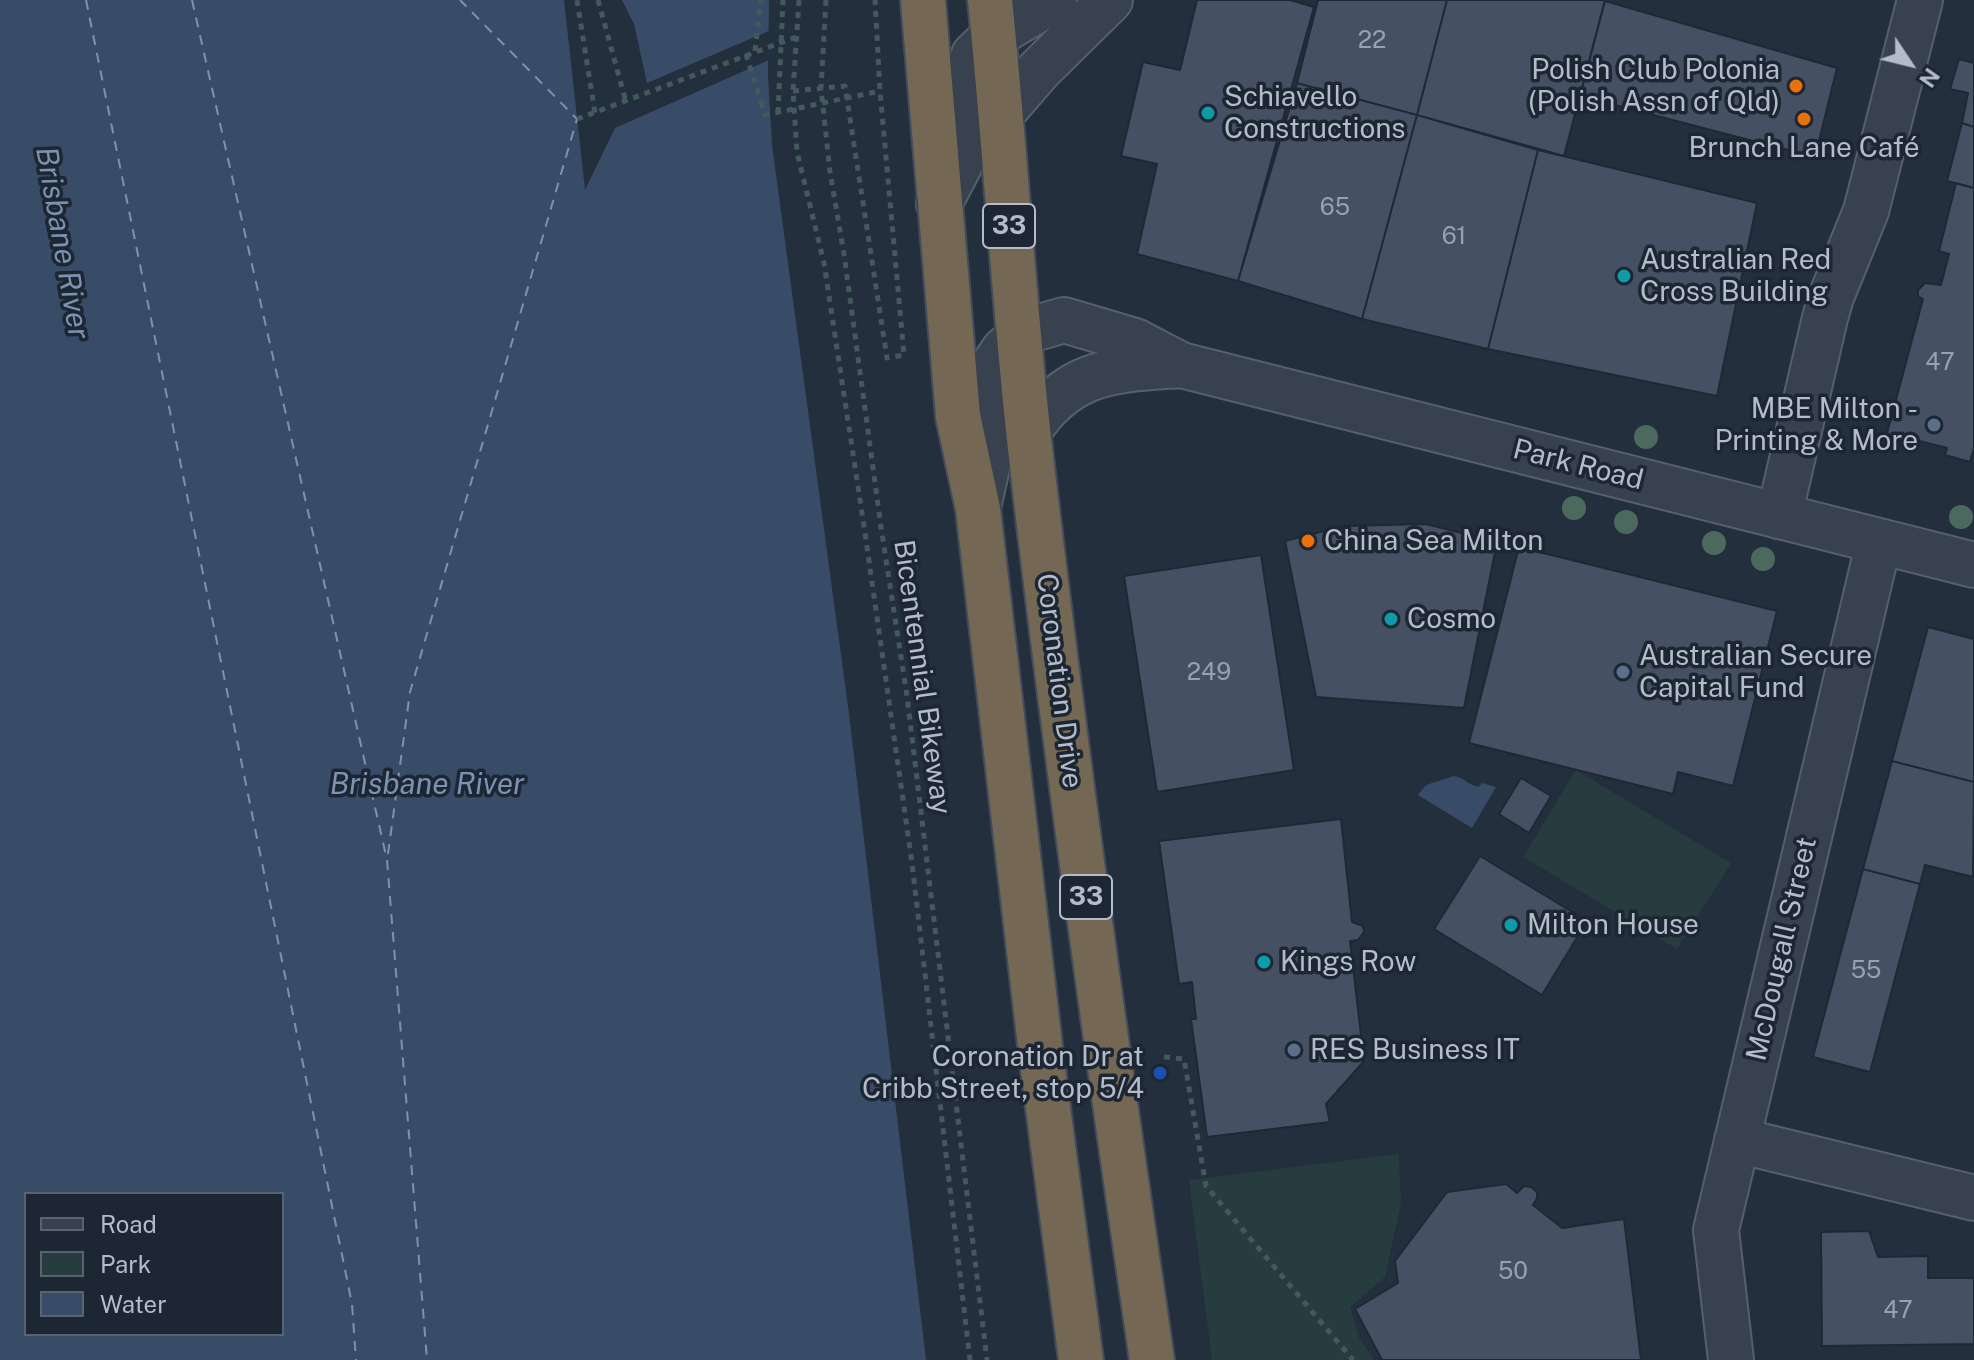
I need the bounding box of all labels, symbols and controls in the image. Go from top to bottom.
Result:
north arrow [1870,24,1950,104]
house number: 22 [1358,27,1386,55]
place label: Polish Club Polonia (Polish Assn of Qld) [1528,53,1780,119]
text: N [1914,63,1945,92]
marker: Polish Club Polonia (Polish Assn of Qld) [1787,77,1805,95]
place label: Schiavello Constructions [1224,80,1405,146]
marker: Schiavello Constructions [1199,104,1217,122]
marker: Brunch Lane Café [1795,110,1813,128]
place label: Brunch Lane Café [1688,131,1920,165]
water label: Brisbane River [27,144,97,342]
house number: 65 [1320,194,1350,222]
road number: 33 [983,204,1035,248]
house number: 61 [1442,223,1466,251]
place label: Australian Red Cross Building [1640,243,1831,309]
marker: Australian Red Cross Building [1615,267,1633,285]
house number: 47 [1925,349,1955,377]
place label: MBE Milton - Printing & More [1715,392,1918,458]
marker: MBE Milton - Printing & More [1925,416,1943,434]
street label: Park Road [1509,433,1647,497]
place label: China Sea Milton [1324,524,1543,558]
marker: China Sea Milton [1299,532,1317,550]
street label: Bicentennial Bikeway [886,538,958,816]
street label: Coronation Drive [1029,572,1089,790]
place label: Cosmo [1407,602,1496,636]
marker: Cosmo [1382,610,1400,628]
place label: Australian Secure Capital Fund [1639,639,1872,705]
house number: 249 [1187,659,1231,687]
marker: Australian Secure Capital Fund [1614,663,1632,681]
water label: Brisbane River [330,767,524,803]
street label: McDougall Street [1740,834,1824,1064]
road number: 33 [1060,875,1112,919]
place label: Milton House [1527,908,1699,942]
marker: Milton House [1502,916,1520,934]
place label: Kings Row [1280,945,1416,979]
marker: Kings Row [1255,953,1273,971]
house number: 55 [1851,957,1881,985]
place label: RES Business IT [1310,1033,1520,1067]
place label: Coronation Dr at Cribb Street, stop 5/4 [862,1040,1144,1106]
marker: RES Business IT [1285,1041,1303,1059]
marker: Coronation Dr at Cribb Street, stop 5/4 [1151,1064,1169,1082]
legend [24,1192,284,1336]
text: Road [100,1210,157,1238]
text: Park [100,1250,151,1278]
house number: 50 [1498,1258,1528,1286]
text: Water [100,1290,167,1318]
house number: 47 [1883,1297,1913,1325]

